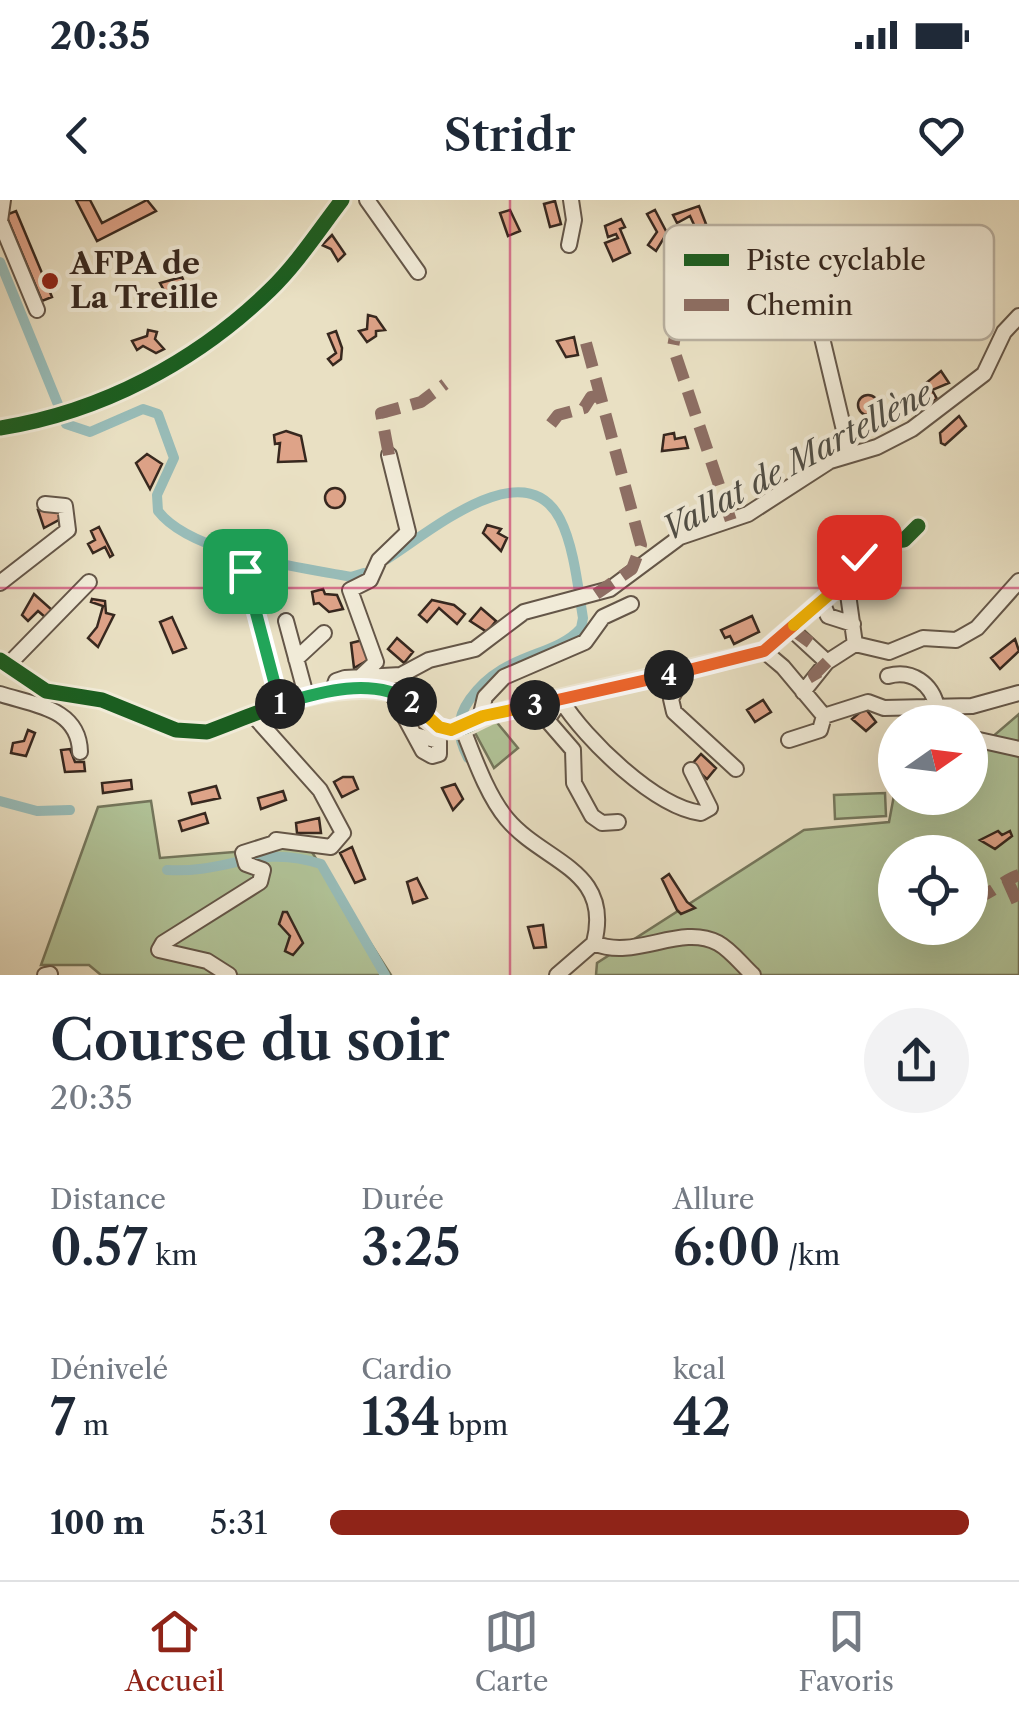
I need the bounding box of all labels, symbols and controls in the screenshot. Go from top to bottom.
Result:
text: 20:35 [50,12,150,59]
text: Stridr [444,107,575,163]
icon: back [50,108,105,163]
icon: heart [914,108,969,163]
legend [664,225,994,340]
text: Piste cyclable [746,243,926,277]
place label: AFPA de La Treille [69,245,218,316]
marker: AFPA de La Treille [39,270,61,292]
text: Chemin [746,288,853,322]
water label: Vallat de Martellène [655,372,940,548]
pin [817,515,902,600]
pin [203,529,288,614]
icon: check [832,530,887,585]
icon: arrive [218,544,273,599]
pin: 4 [644,650,694,700]
text: 4 [661,658,677,692]
pin: 2 [387,677,437,727]
pin: 1 [255,679,305,729]
pin: 3 [510,680,560,730]
text: 2 [404,685,420,719]
text: 1 [274,687,286,721]
text: 3 [527,688,543,722]
north arrow [878,705,988,815]
map controls [878,705,988,945]
button: locate [878,835,988,945]
text: Course du soir [50,1007,450,1074]
button: share [864,1008,969,1113]
text: 20:35 [50,1078,133,1117]
text: Distance [50,1182,166,1216]
text: Durée [361,1182,444,1216]
text: Allure [673,1182,754,1216]
text: 0.57 [50,1216,148,1278]
text: 3:25 [361,1216,461,1278]
text: 6:00 [673,1216,781,1278]
text: km [148,1238,197,1272]
text: /km [781,1238,840,1272]
text: Dénivelé [50,1352,168,1386]
text: Cardio [361,1352,452,1386]
text: kcal [673,1352,726,1386]
text: 7 [50,1386,76,1448]
text: 134 [361,1386,441,1448]
text: 42 [673,1386,731,1448]
text: m [76,1408,109,1442]
text: bpm [441,1408,508,1442]
text: 100 m [50,1503,145,1542]
text: 5:31 [210,1503,267,1542]
tab: Accueil [125,1604,225,1698]
tab: Carte [475,1604,548,1698]
tab: Favoris [799,1604,894,1698]

